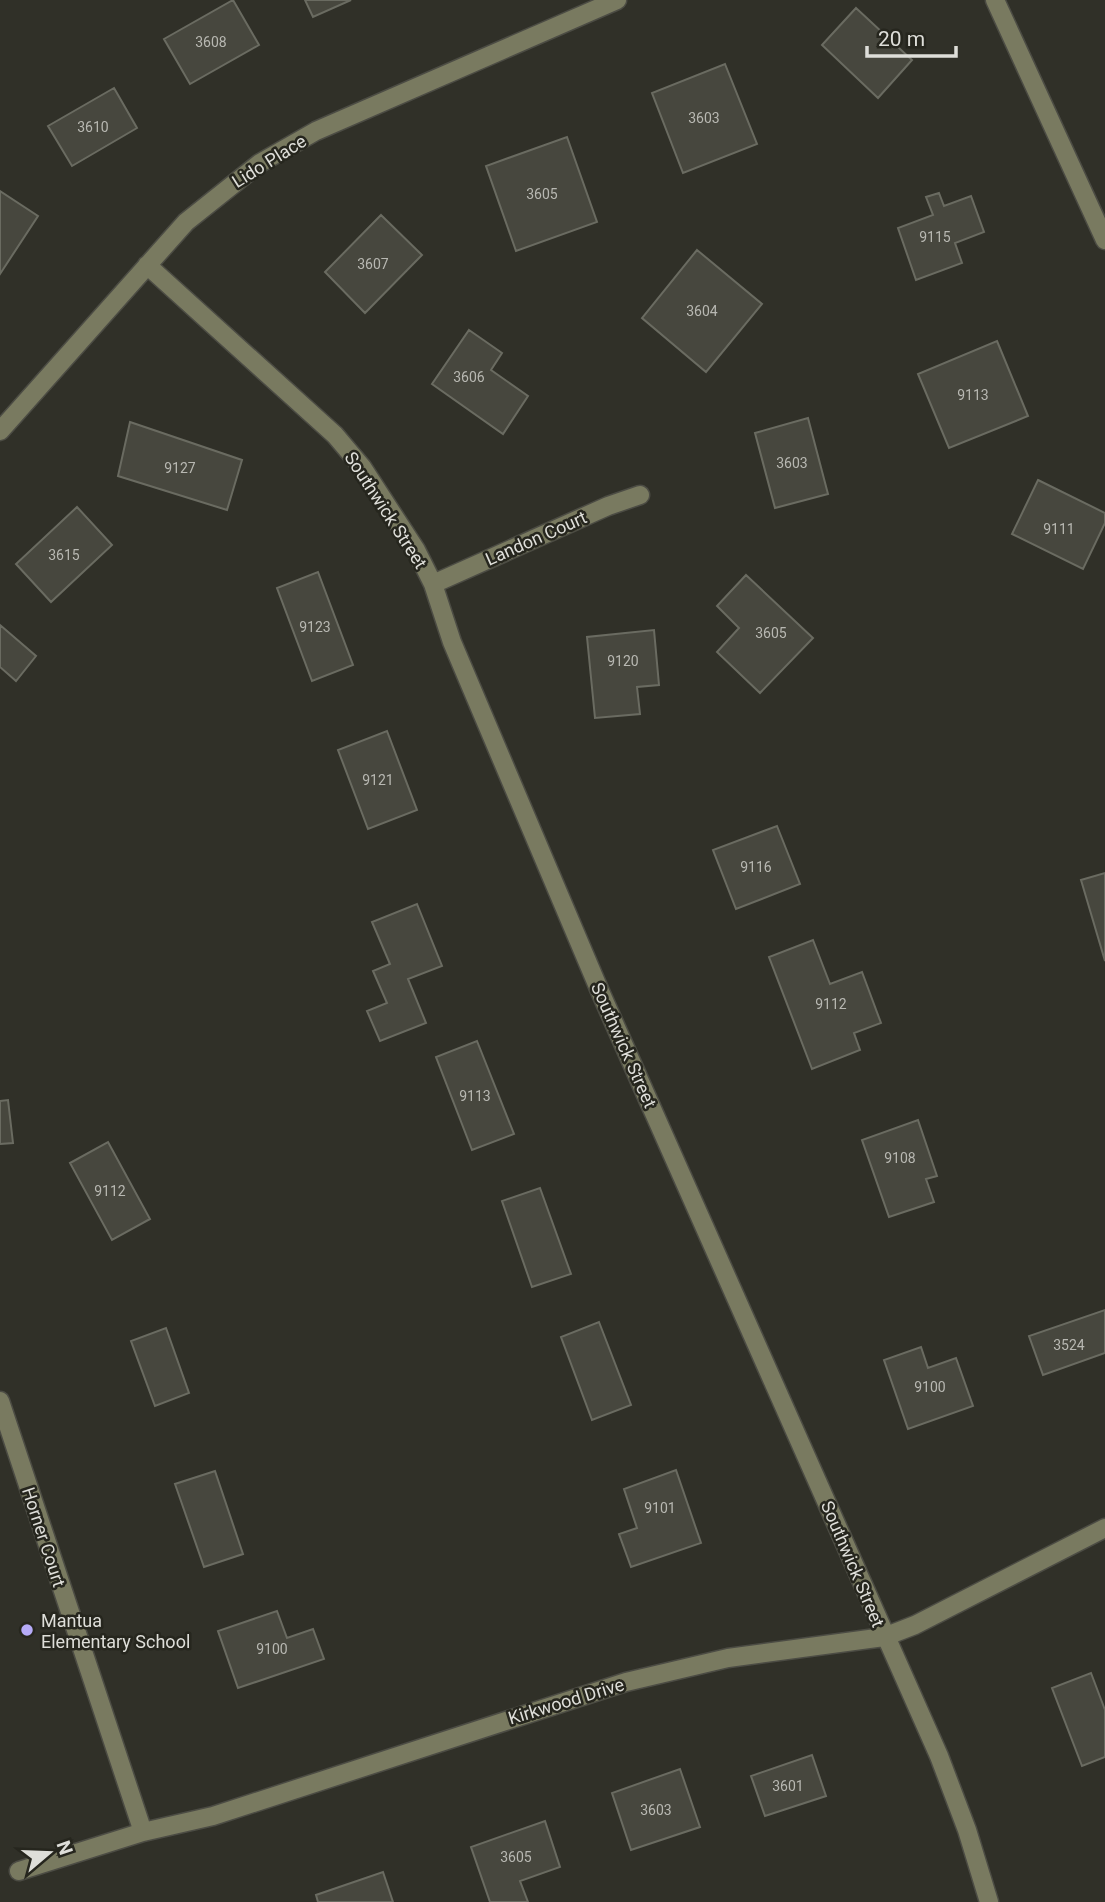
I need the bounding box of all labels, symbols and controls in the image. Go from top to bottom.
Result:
scale bar [867,14,956,58]
text: 20 m [878,27,925,51]
house number: 3608 [195,34,227,50]
house number: 3603 [688,110,720,126]
house number: 3610 [77,119,109,135]
street label: Lido Place [228,130,310,192]
house number: 3605 [526,186,558,202]
house number: 9115 [919,229,951,245]
house number: 3607 [357,256,389,272]
house number: 3604 [686,303,718,319]
house number: 3606 [453,369,485,385]
house number: 9113 [957,387,989,403]
street label: Southwick Street [340,448,432,572]
house number: 3603 [776,455,808,471]
house number: 9127 [164,460,196,476]
street label: Landon Court [482,506,590,570]
house number: 9111 [1043,521,1075,537]
house number: 3615 [48,547,80,563]
house number: 9123 [299,619,331,635]
house number: 3605 [755,625,787,641]
house number: 9120 [607,653,639,669]
house number: 9121 [362,772,394,788]
house number: 9116 [740,859,772,875]
street label: Southwick Street [587,979,661,1111]
house number: 9112 [815,996,847,1012]
house number: 9113 [459,1088,491,1104]
house number: 9108 [884,1150,916,1166]
house number: 9112 [94,1183,126,1199]
house number: 3524 [1053,1337,1085,1353]
house number: 9100 [914,1379,946,1395]
street label: Horner Court [18,1484,70,1590]
street label: Southwick Street [817,1498,889,1630]
house number: 9101 [644,1500,676,1516]
place label: Mantua Elementary School [41,1610,190,1652]
marker: Mantua Elementary School [19,1622,35,1638]
house number: 9100 [256,1641,288,1657]
street label: Kirkwood Drive [506,1673,626,1729]
house number: 3601 [772,1778,804,1794]
house number: 3603 [640,1802,672,1818]
north arrow [14,1818,84,1888]
text: N [52,1838,78,1858]
house number: 3605 [500,1849,532,1865]

